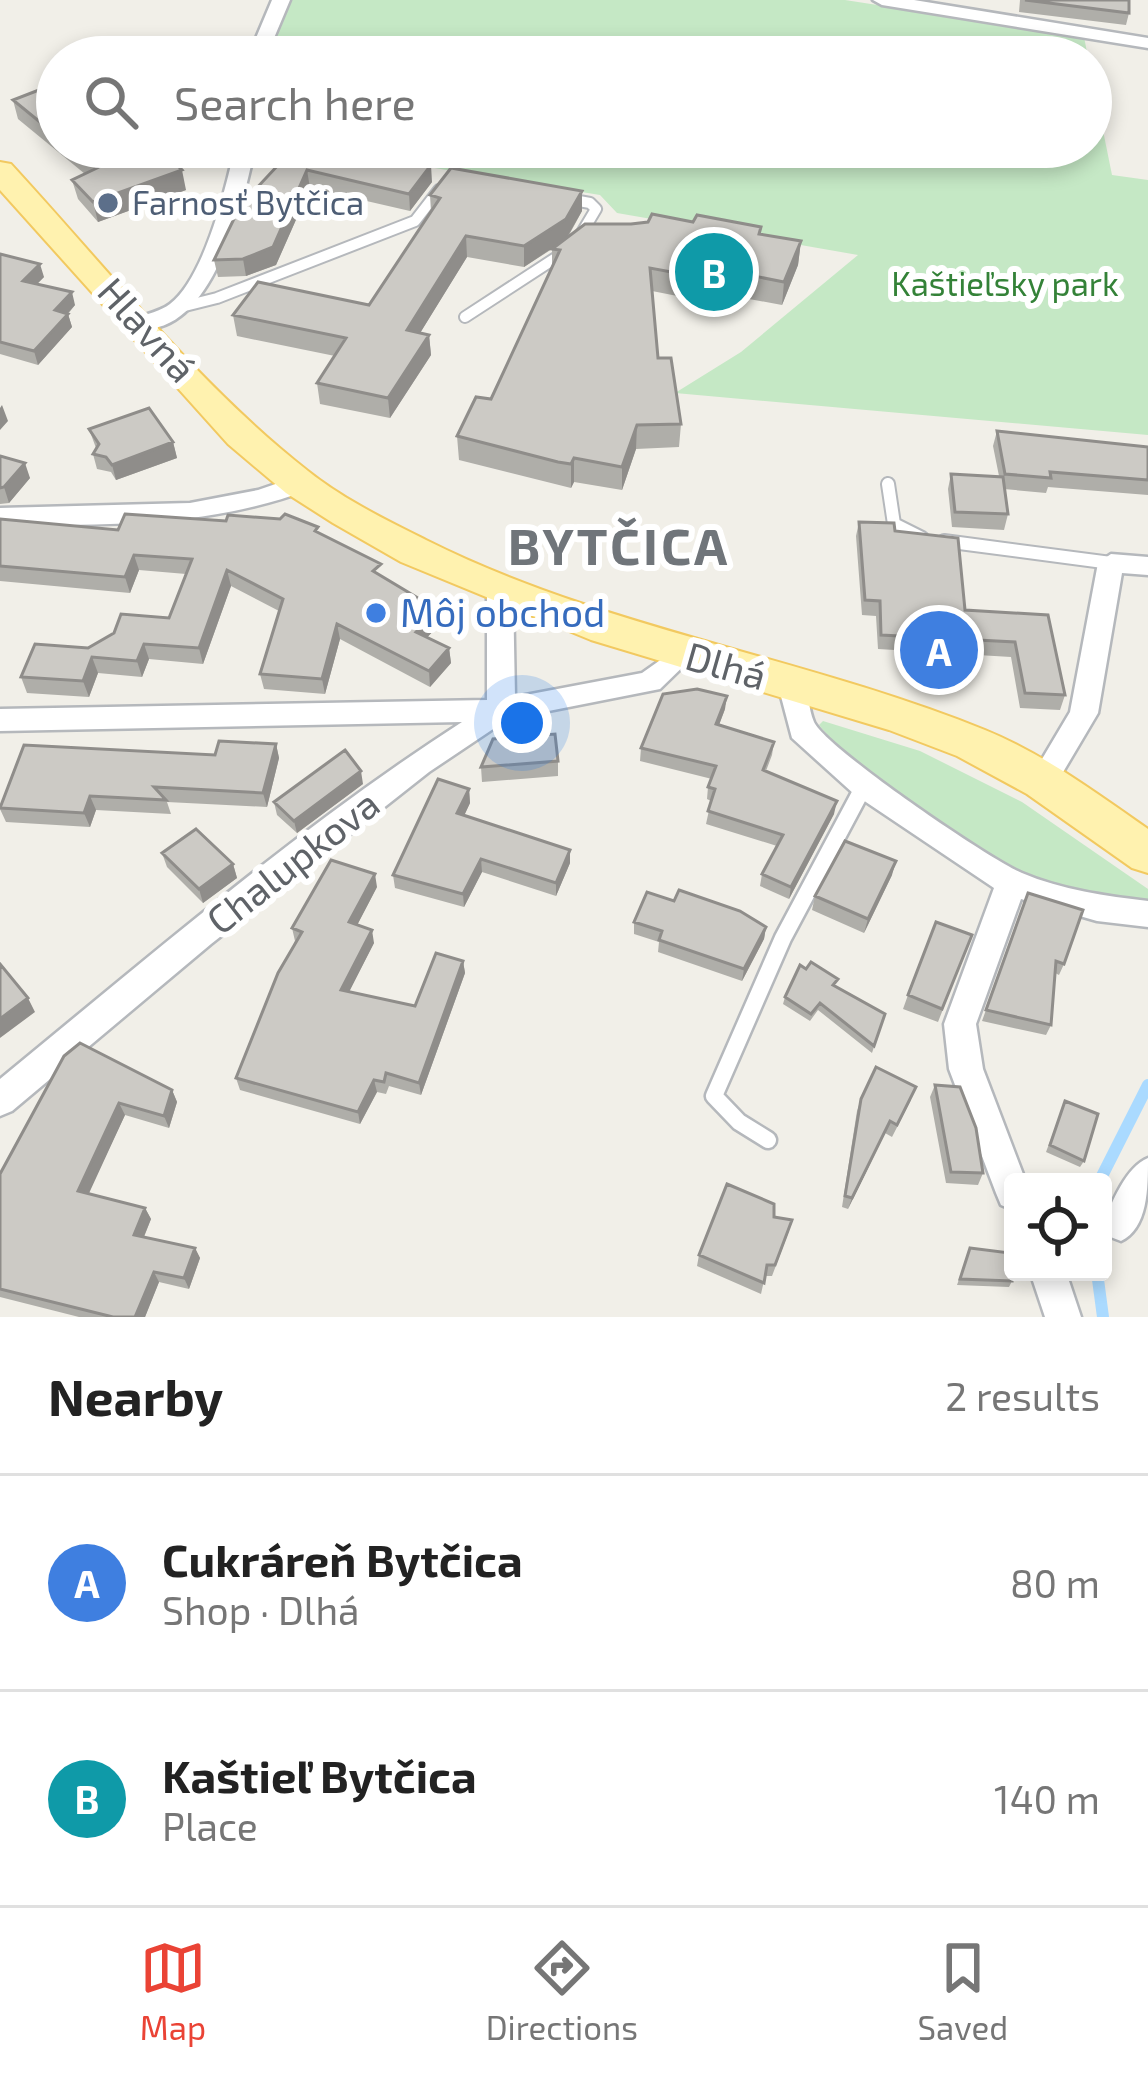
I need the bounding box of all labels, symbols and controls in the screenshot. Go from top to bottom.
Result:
search box [36,36,1112,168]
icon: search [78,69,144,135]
text: Search here [174,75,416,129]
place label: Farnosť Bytčica [132,182,364,222]
marker: Farnosť Bytčica [95,190,121,216]
pin: B [675,227,753,317]
park label: Kaštieľsky park [891,263,1119,303]
street label: Hlavná [89,267,207,391]
district label: BYTČICA [508,514,730,575]
place label: Môj obchod [400,588,605,635]
marker: Môj obchod [363,600,389,626]
pin: A [900,605,978,695]
street label: Dlhá [681,631,772,698]
your location [492,693,552,753]
street label: Chalupkova [197,779,388,943]
map controls [1004,1173,1112,1281]
button: locate [1004,1173,1112,1281]
text: Nearby [48,1365,223,1426]
text: 2 results [945,1372,1100,1419]
text: Cukráreň Bytčica [162,1532,523,1586]
text: A [74,1559,100,1606]
text: 80 m [1010,1559,1100,1606]
text: Shop · Dlhá [162,1586,359,1633]
text: Kaštieľ Bytčica [162,1748,477,1802]
text: B [75,1775,99,1822]
text: 140 m [994,1775,1100,1822]
text: Place [162,1802,258,1849]
tab: Map [140,1935,206,2047]
tab: Directions [486,1935,638,2047]
tab: Saved [918,1935,1008,2047]

